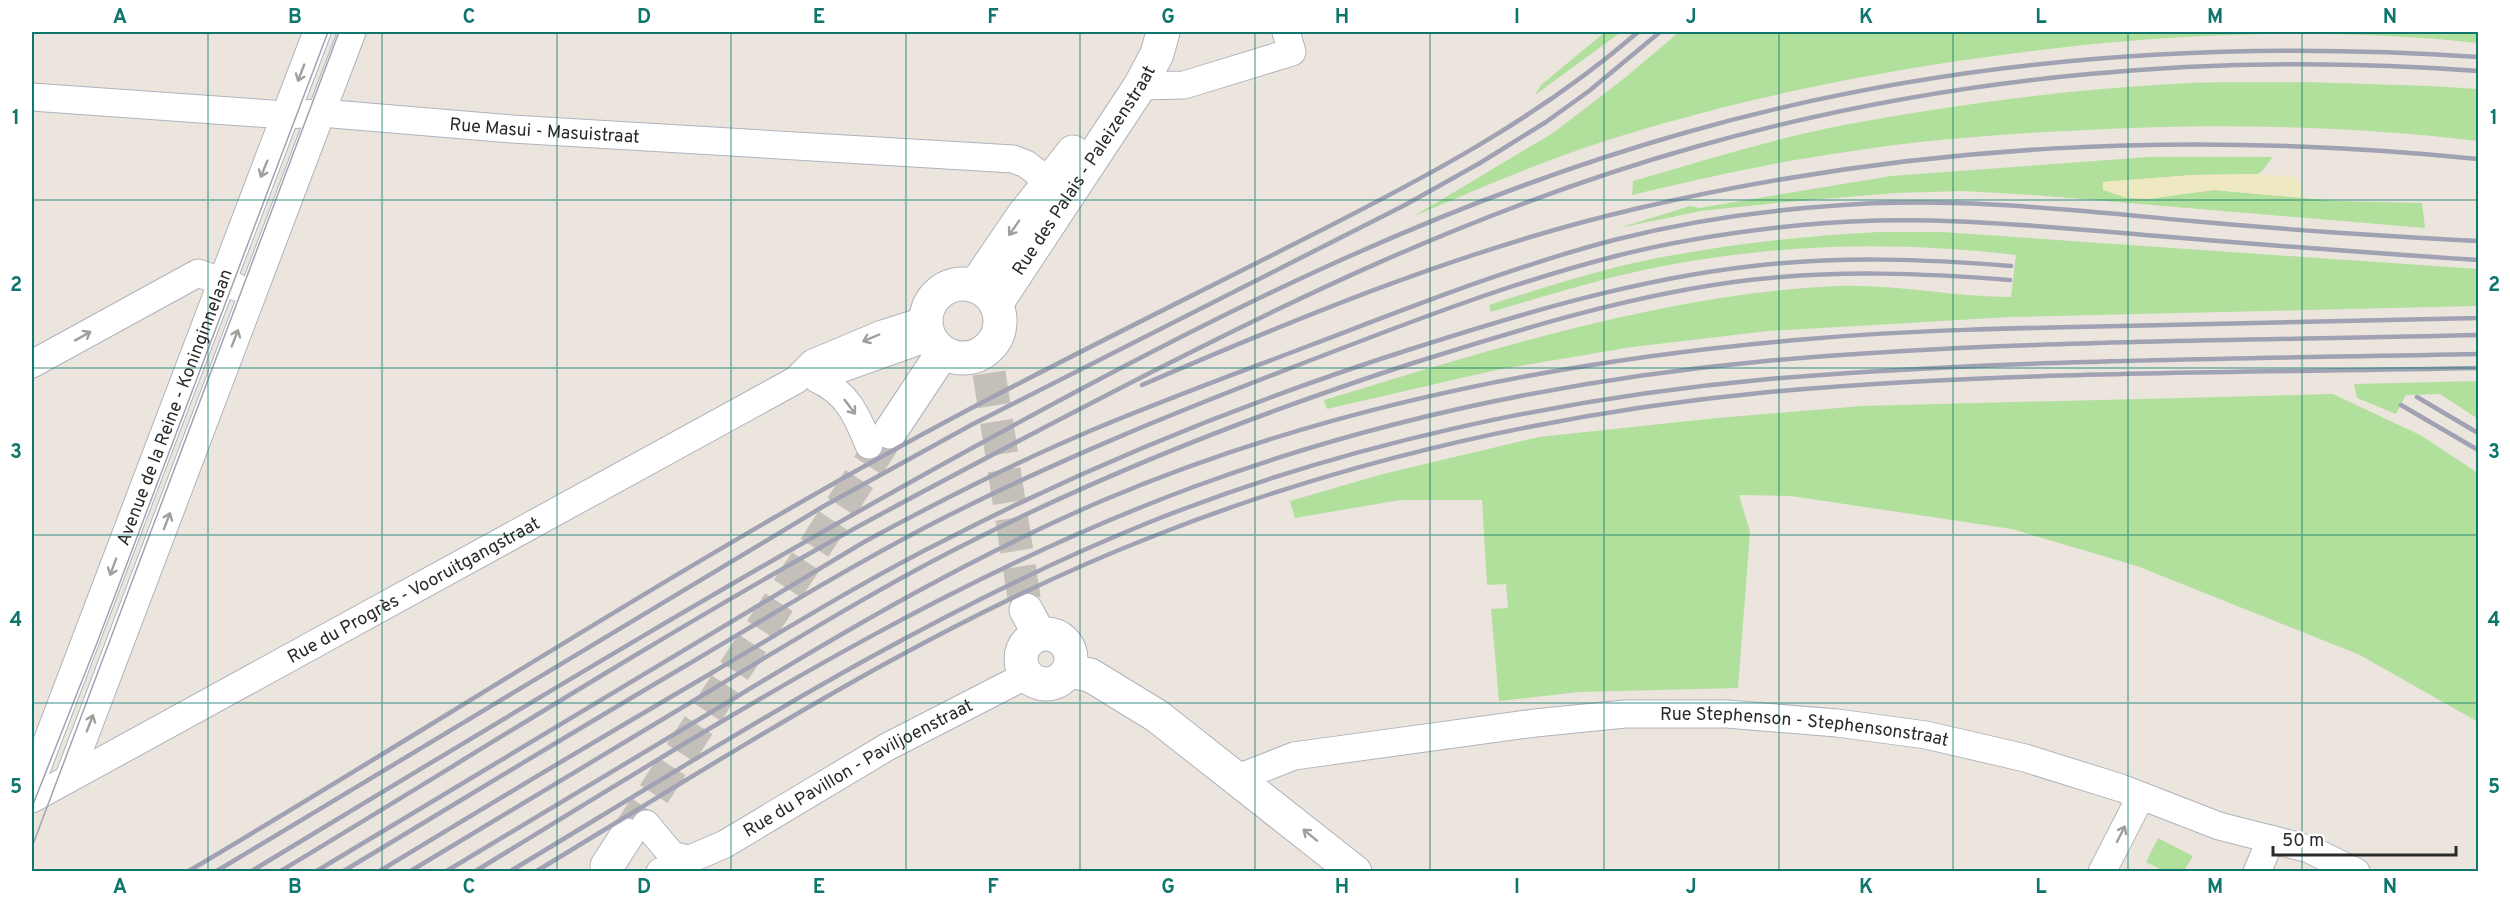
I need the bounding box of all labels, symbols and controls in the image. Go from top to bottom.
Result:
text: A [113,5,127,31]
text: B [288,5,302,31]
text: C [463,5,475,31]
text: D [637,5,651,31]
text: E [813,5,825,31]
text: F [987,5,999,31]
text: G [1161,5,1175,31]
text: H [1335,5,1349,31]
text: I [1514,5,1520,31]
text: J [1685,5,1697,31]
text: K [1859,5,1873,31]
text: L [2035,5,2047,31]
text: M [2207,5,2223,31]
text: N [2383,5,2397,31]
street label: Rue des Palais - Paleizenstraat [1008,62,1162,280]
one-way arrow [295,63,306,82]
text: 1 [12,106,20,132]
text: 1 [2490,106,2498,132]
street label: Rue Masui - Masuistraat [448,114,640,150]
one-way arrow [258,160,269,178]
one-way arrow [1008,219,1020,236]
street label: Avenue de la Reine - Koninginnelaan [113,266,239,549]
text: 2 [10,273,22,299]
text: 2 [2488,273,2500,299]
one-way arrow [231,329,242,348]
one-way arrow [74,330,91,342]
one-way arrow [862,333,881,344]
one-way arrow [843,398,856,414]
text: 3 [10,440,22,466]
text: 3 [2488,440,2500,466]
one-way arrow [162,512,173,530]
street label: Rue du Progrès - Vooruitgangstraat [284,513,544,670]
one-way arrow [107,558,118,576]
text: 4 [10,608,22,634]
text: 4 [2488,608,2500,634]
street label: Rue du Pavillon - Paviljoenstraat [740,695,977,843]
street label: Rue Stephenson - Stephensonstraat [1660,704,1951,753]
one-way arrow [86,714,97,732]
text: 5 [10,775,22,801]
text: 5 [2488,775,2500,801]
scale bar [2273,819,2456,857]
one-way arrow [2116,825,2128,843]
one-way arrow [1302,828,1318,841]
text: 50 m [2282,830,2324,853]
text: A [113,875,127,901]
text: B [288,875,302,901]
text: C [463,875,475,901]
text: D [637,875,651,901]
text: E [813,875,825,901]
text: F [987,875,999,901]
text: G [1161,875,1175,901]
text: H [1335,875,1349,901]
text: I [1514,875,1520,901]
text: J [1685,875,1697,901]
text: K [1859,875,1873,901]
text: L [2035,875,2047,901]
text: M [2207,875,2223,901]
text: N [2383,875,2397,901]

